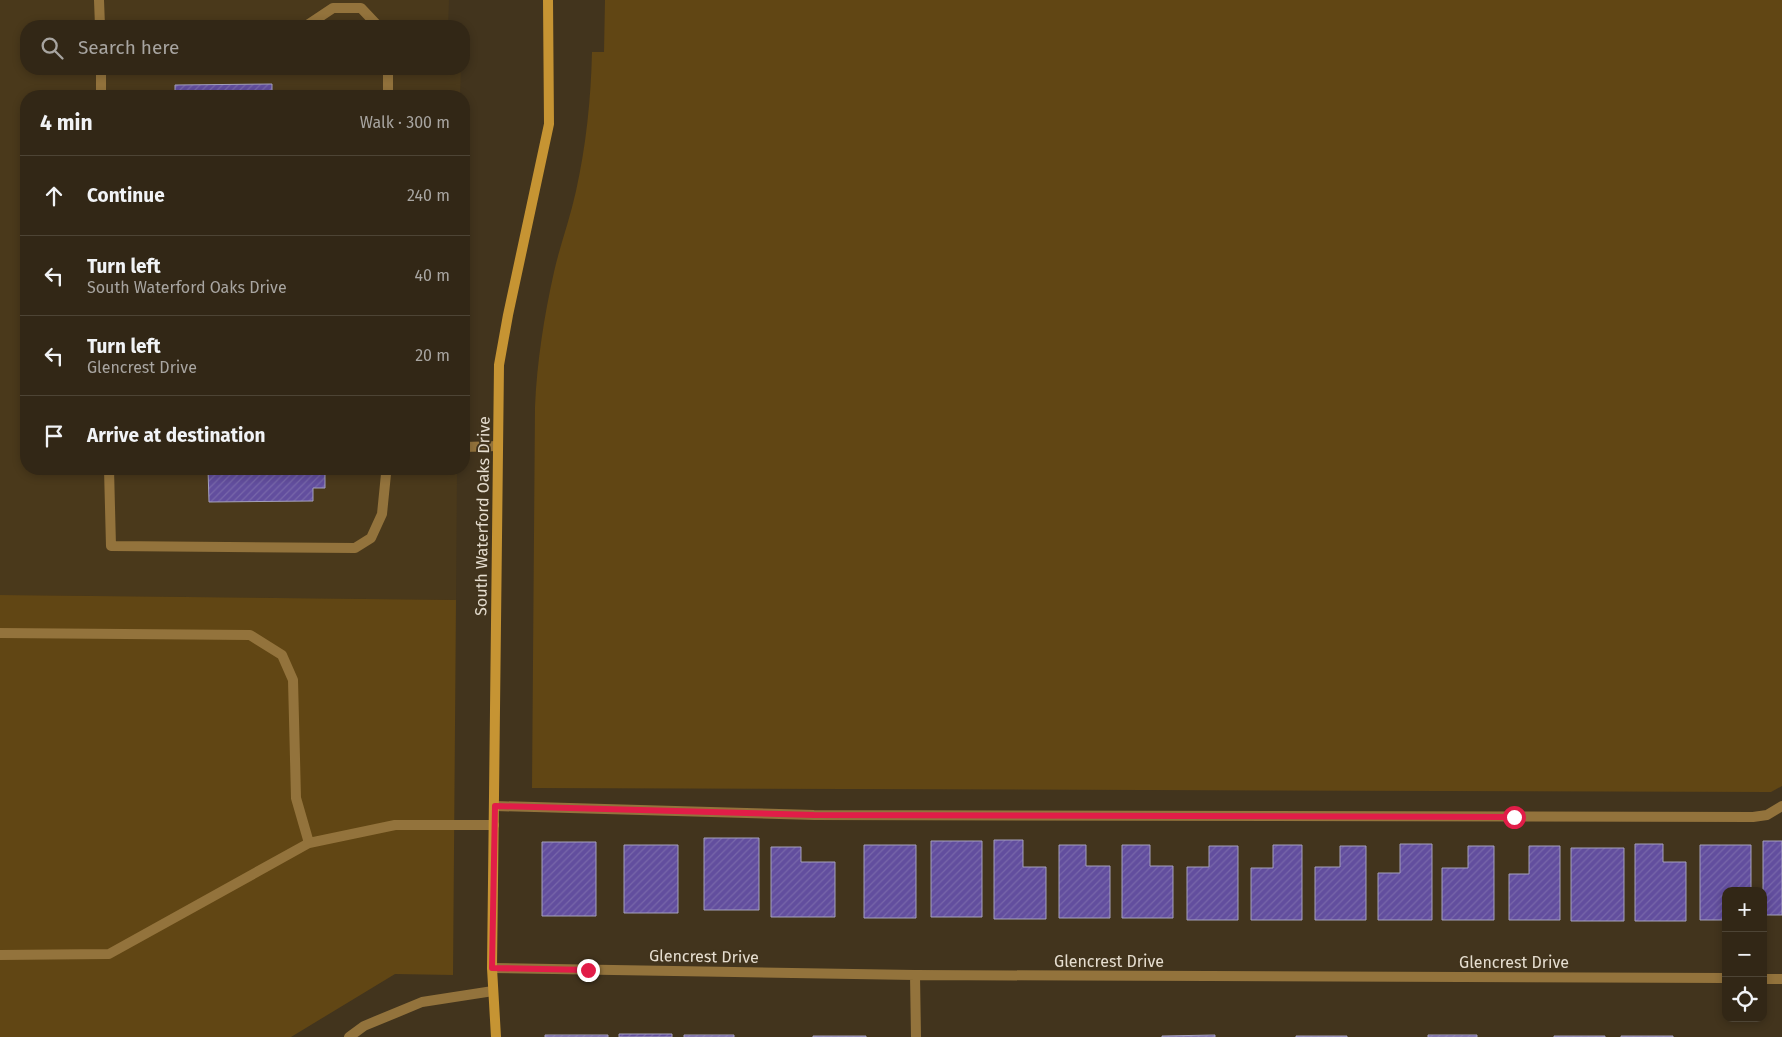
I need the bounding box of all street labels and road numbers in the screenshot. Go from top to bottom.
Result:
street label: South Waterford Oaks Drive [471,416,494,616]
street label: Glencrest Drive [649,946,759,967]
street label: Glencrest Drive [1054,952,1164,971]
street label: Glencrest Drive [1459,953,1569,972]

